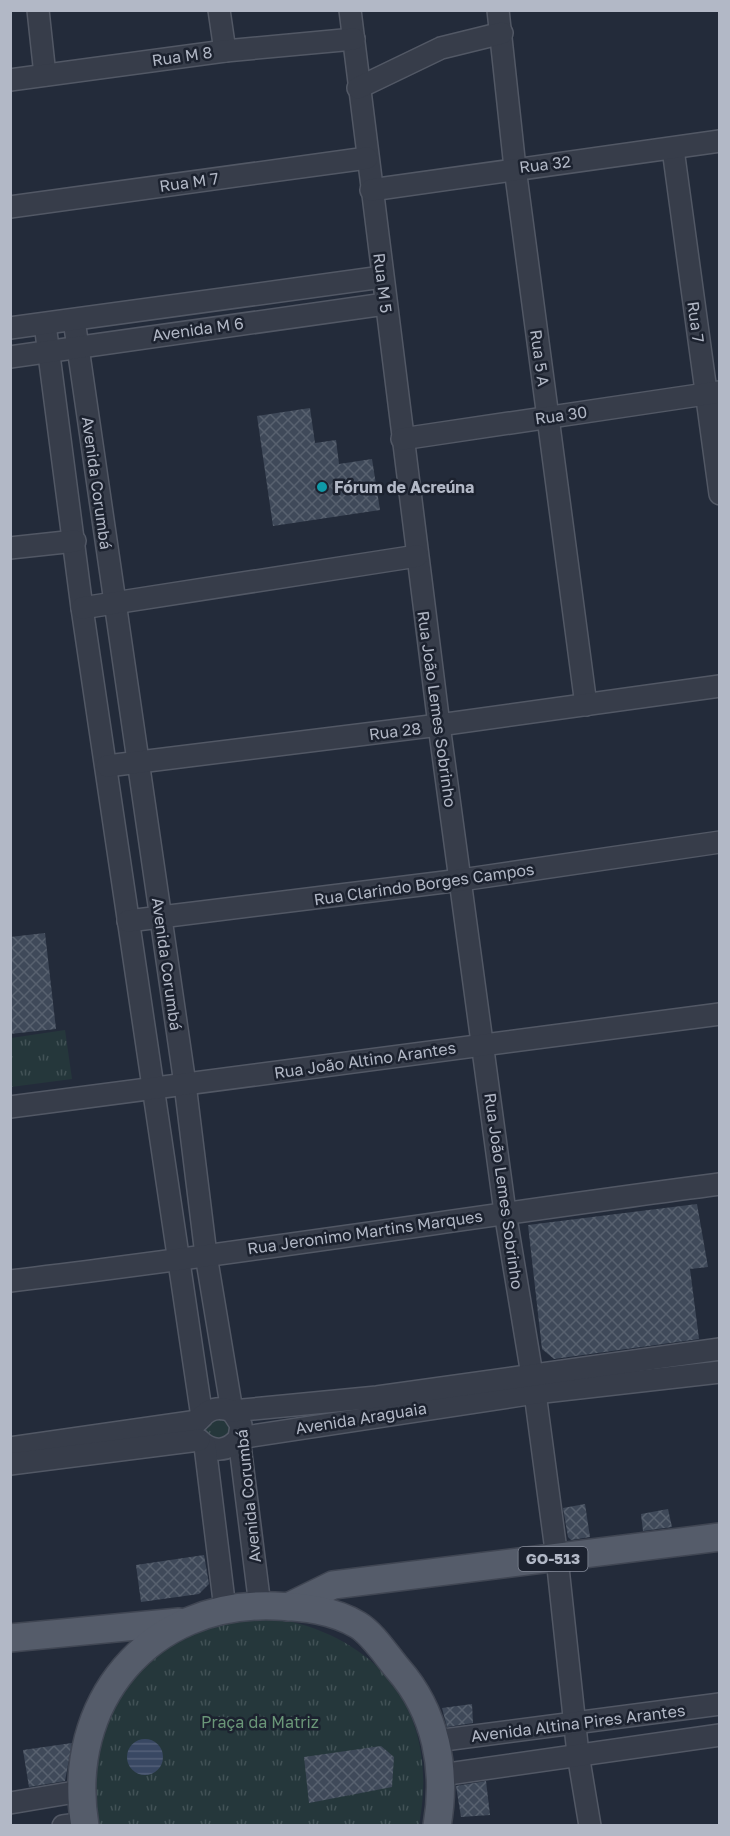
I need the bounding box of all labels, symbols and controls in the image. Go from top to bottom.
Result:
street label: Rua M 8 [150,42,214,70]
street label: Rua 32 [518,151,572,177]
street label: Rua M 7 [158,168,220,196]
street label: Rua M 5 [369,252,397,314]
street label: Rua 7 [683,300,709,344]
street label: Avenida M 6 [151,313,245,345]
street label: Rua 5 A [526,328,554,388]
street label: Rua 30 [534,401,588,429]
street label: Avenida Corumbá [78,415,116,551]
place label: Fórum de Acreúna [334,477,474,497]
marker: Fórum de Acreúna [315,480,329,494]
street label: Rua João Lemes Sobrinho [413,610,461,808]
street label: Rua 28 [368,718,422,744]
street label: Rua Clarindo Borges Campos [313,859,535,909]
street label: Avenida Corumbá [148,896,186,1032]
street label: Rua João Altino Arantes [273,1037,457,1083]
street label: Rua João Lemes Sobrinho [480,1092,528,1290]
street label: Rua Jeronimo Martins Marques [246,1206,484,1258]
street label: Avenida Araguaia [294,1398,428,1438]
street label: Avenida Corumbá [231,1428,265,1564]
road number: GO-513 [518,1547,588,1571]
street label: Avenida Altina Pires Arantes [470,1700,686,1746]
park label: Praça da Matriz [201,1712,319,1732]

